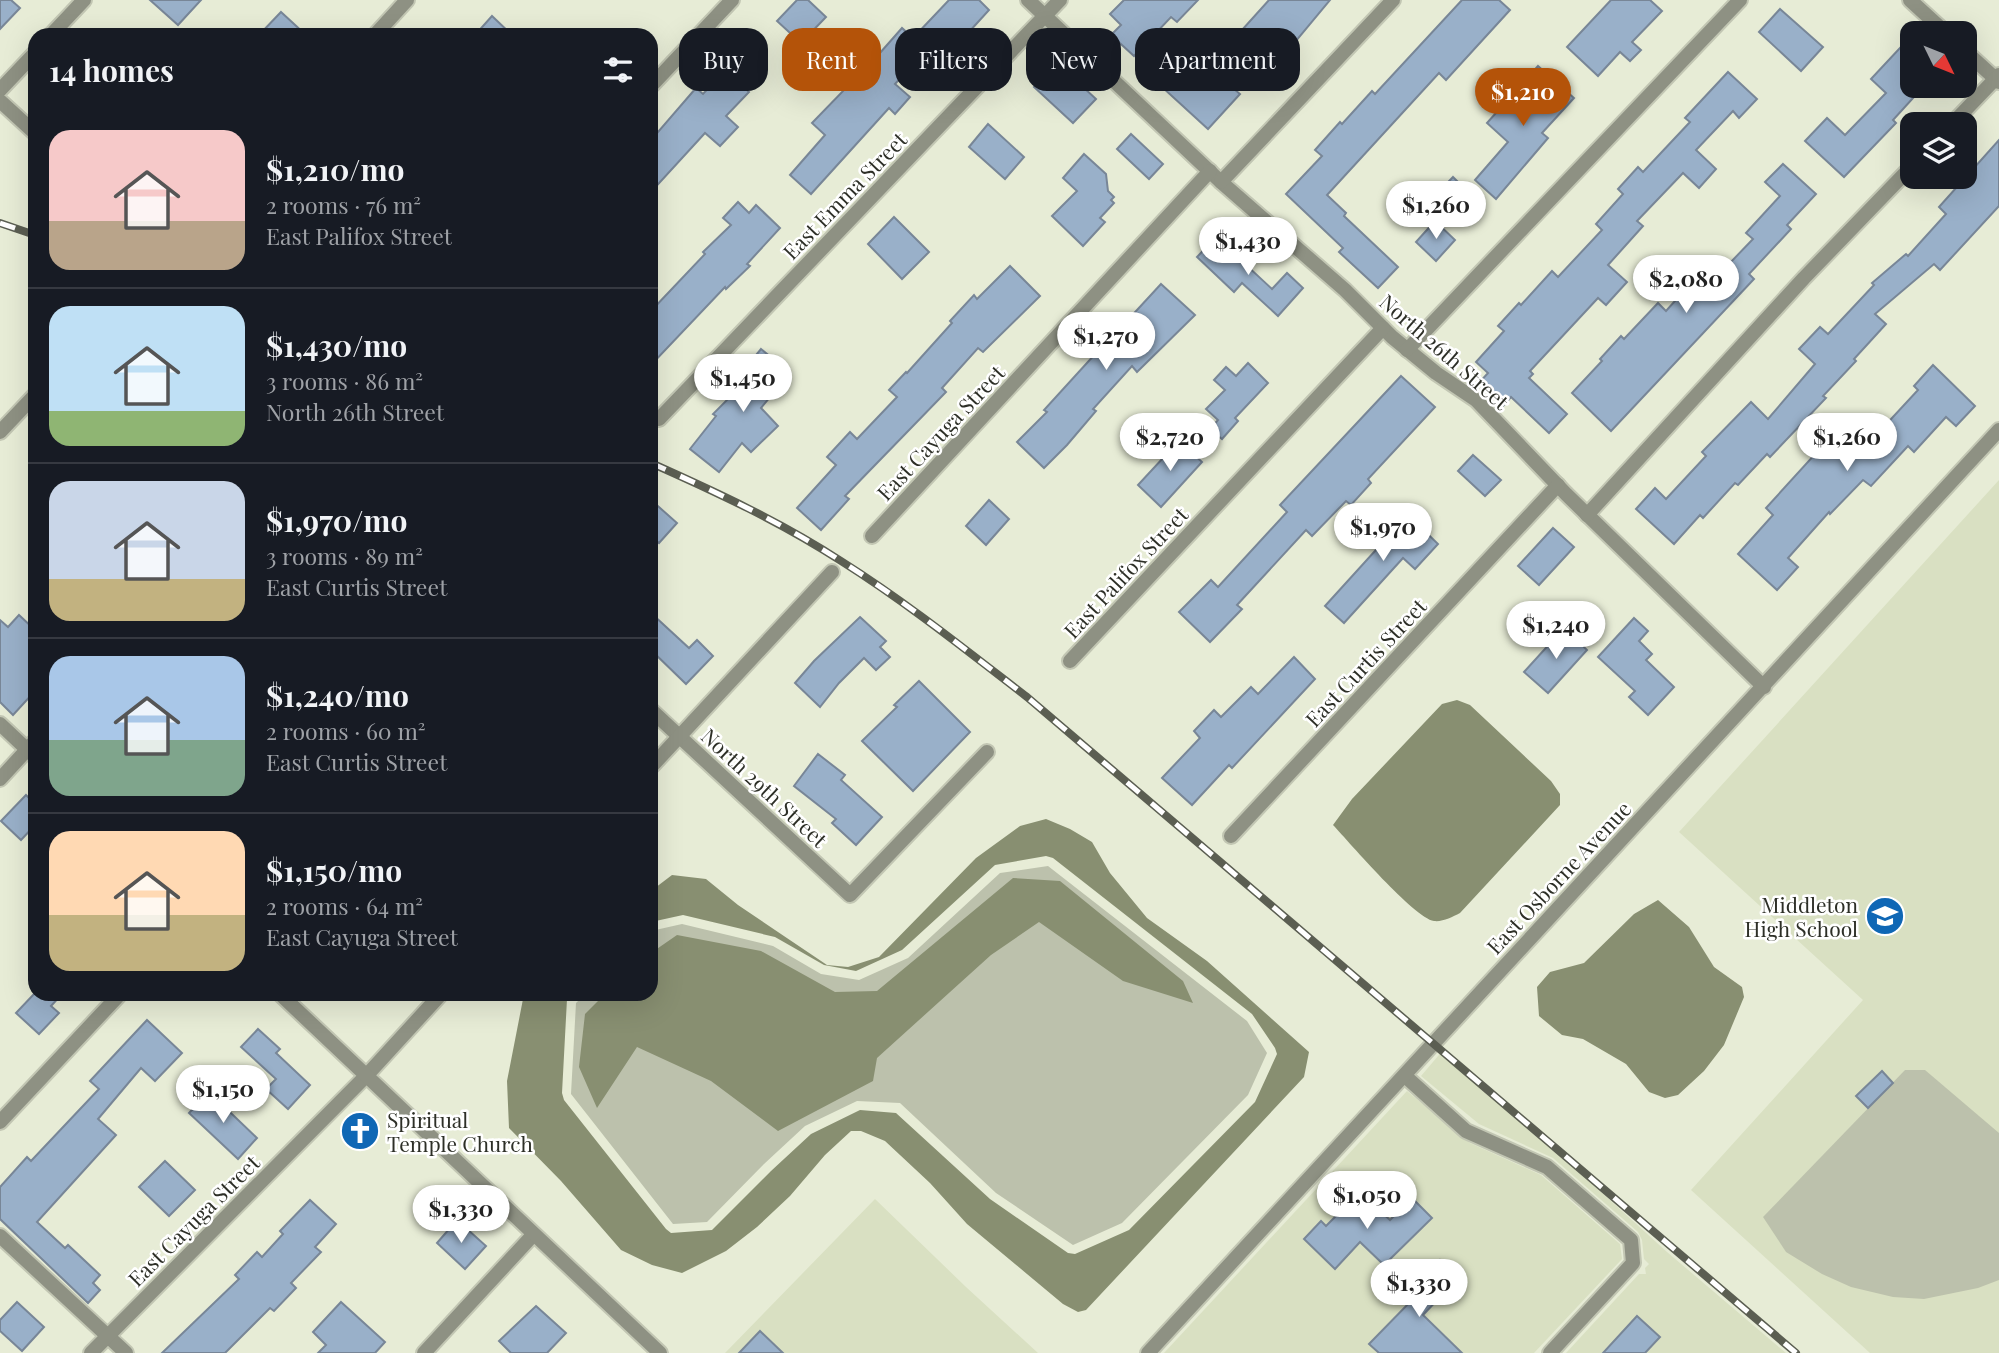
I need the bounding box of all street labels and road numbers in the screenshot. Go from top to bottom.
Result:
street label: East Emma Street [776,125,912,265]
street label: North 26th Street [1374,287,1516,415]
street label: East Cayuga Street [870,358,1010,506]
street label: East Palifox Street [1057,500,1194,644]
street label: East Curtis Street [1298,592,1432,732]
street label: North 29th Street [696,721,834,853]
street label: East Osborne Avenue [1480,794,1636,960]
street label: East Cayuga Street [121,1148,265,1292]

